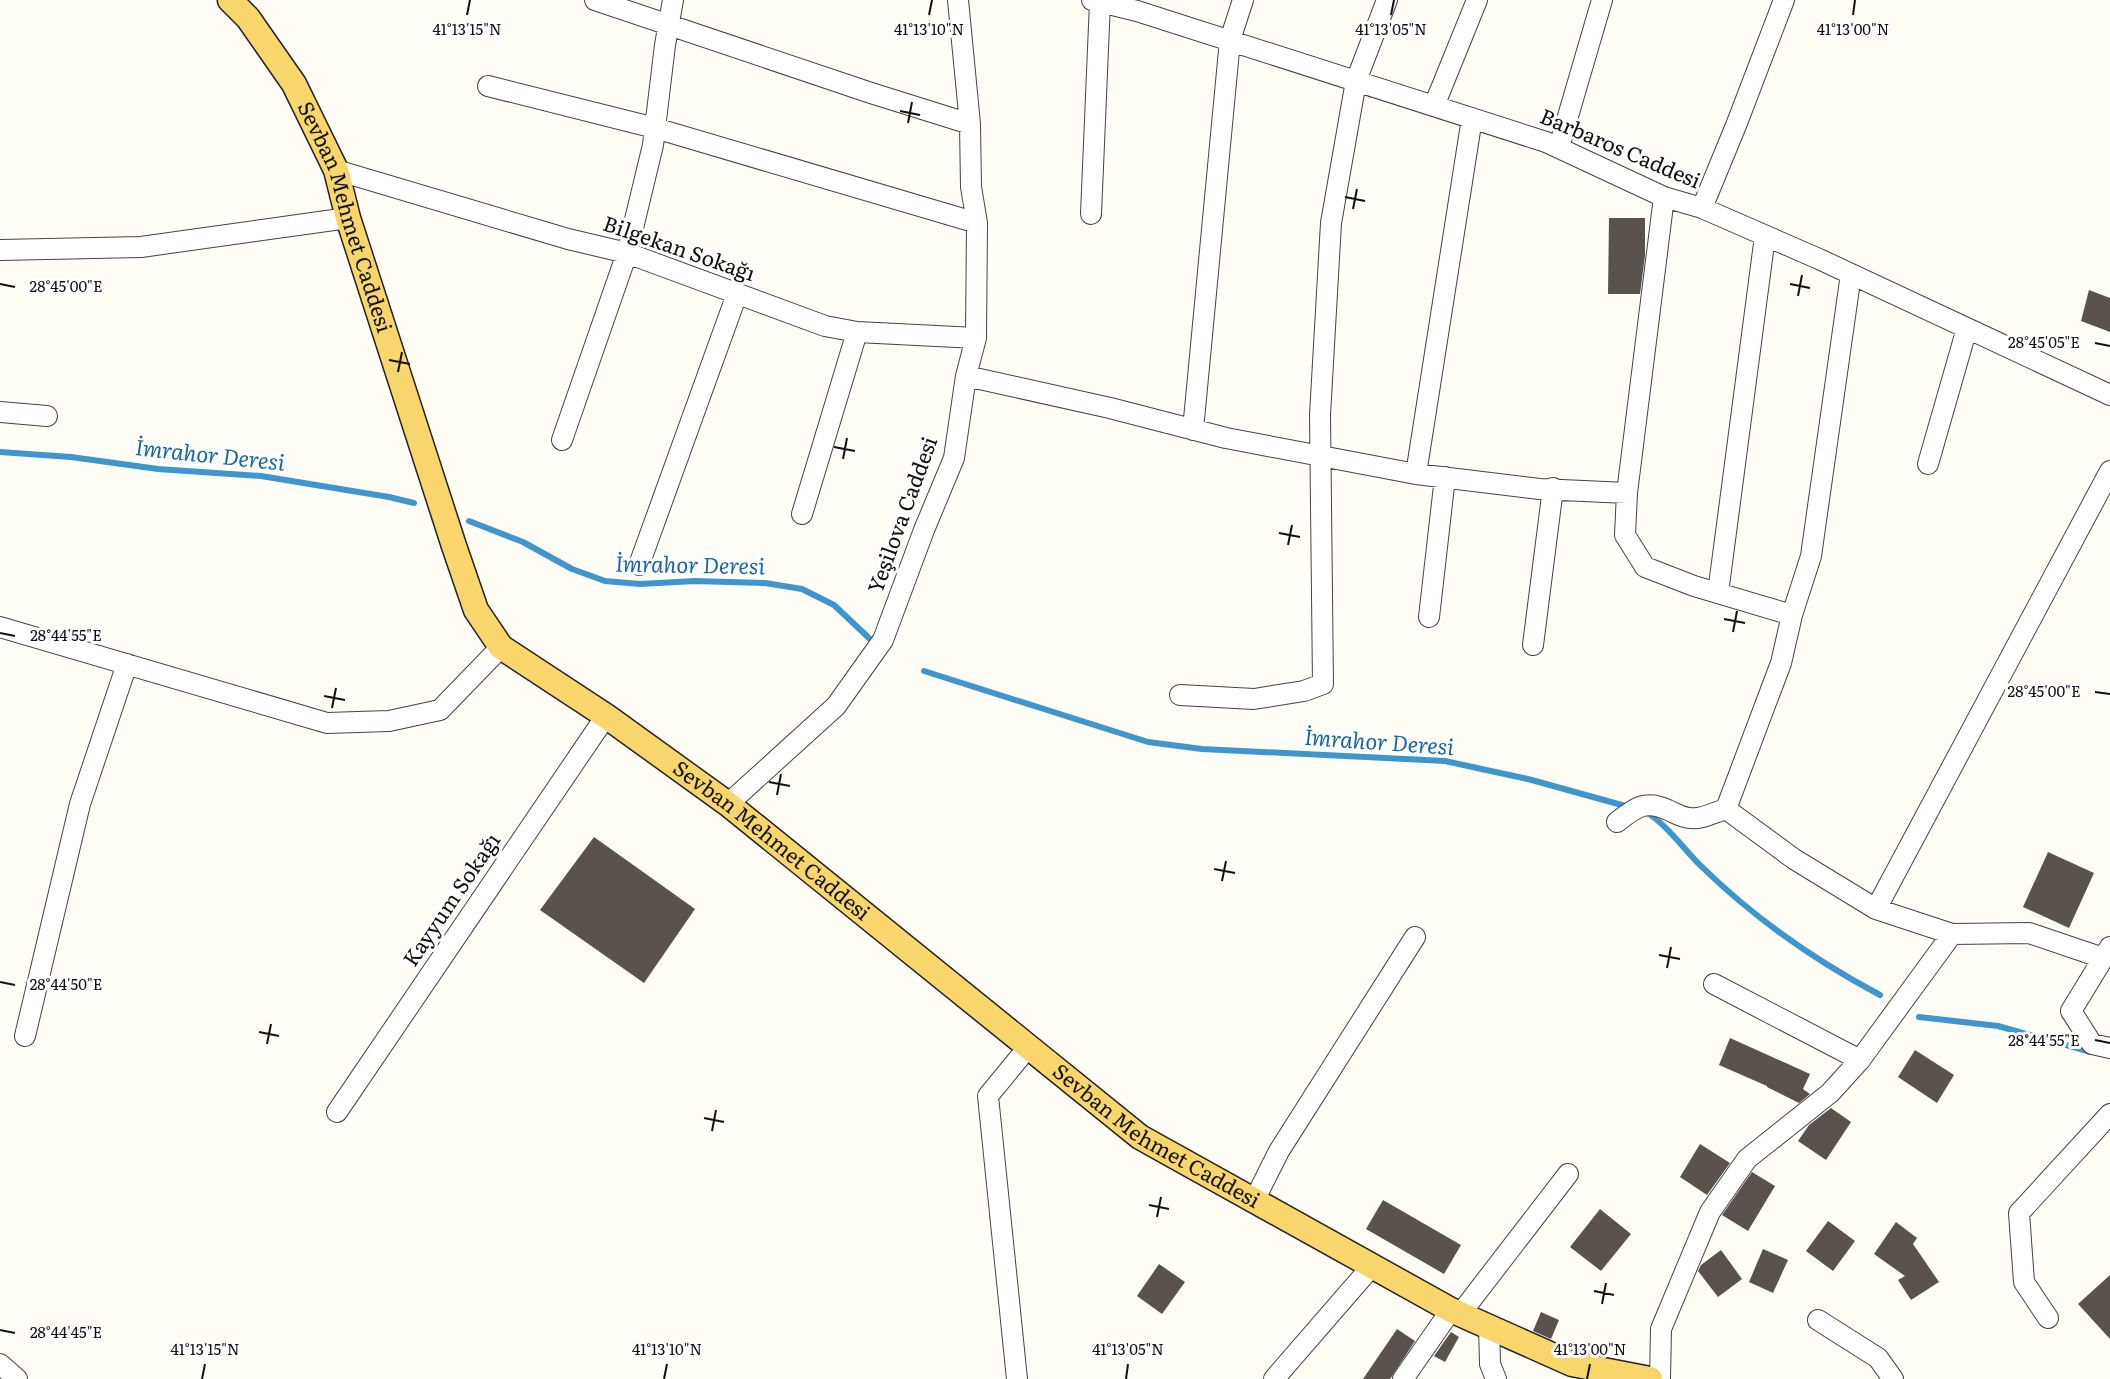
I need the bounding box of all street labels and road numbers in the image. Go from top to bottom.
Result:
street label: Sevban Mehmet Caddesi [292,95,402,336]
street label: Barbaros Caddesi [1536,99,1706,195]
street label: Bilgekan Sokağı [600,206,760,287]
street label: Yeşilova Caddesi [858,432,943,597]
street label: Sevban Mehmet Caddesi [668,751,878,926]
street label: Kayyum Sokağı [394,826,506,972]
street label: Sevban Mehmet Caddesi [1047,1055,1267,1214]

